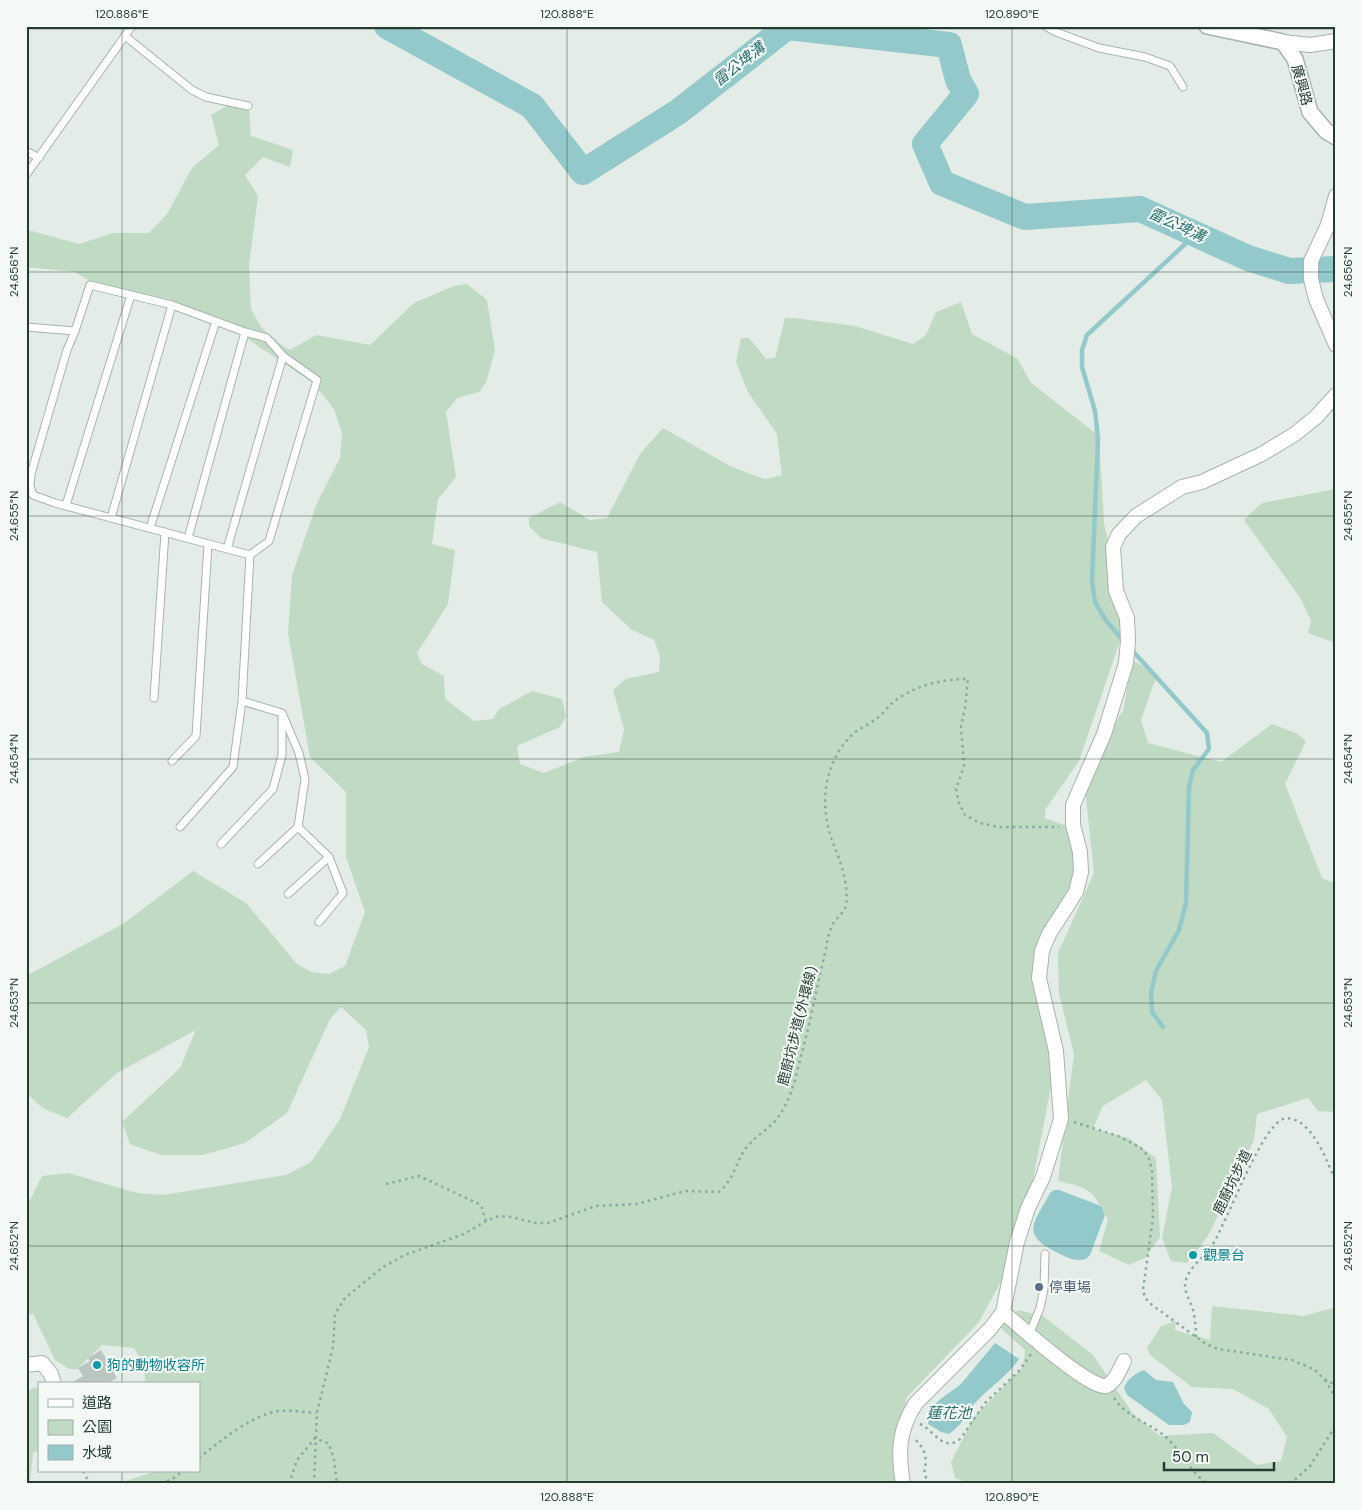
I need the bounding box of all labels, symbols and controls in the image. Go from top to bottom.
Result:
text: 120.886°E [95,6,149,22]
text: 120.888°E [540,6,594,22]
text: 120.890°E [985,6,1039,22]
water label: 雷公埤溝 [709,36,770,90]
street label: 廣興路 [1288,62,1316,108]
water label: 雷公埤溝 [1146,203,1210,248]
text: 24.656°N [6,247,22,297]
text: 24.656°N [1340,247,1356,297]
text: 24.655°N [6,491,22,541]
text: 24.655°N [1340,491,1356,541]
text: 24.654°N [6,734,22,784]
text: 24.654°N [1340,734,1356,784]
street label: 鹿廚坑步道(外環線) [773,964,821,1088]
text: 24.653°N [6,978,22,1028]
text: 24.653°N [1340,978,1356,1028]
street label: 鹿廚坑步道 [1209,1147,1255,1217]
text: 24.652°N [6,1221,22,1271]
text: 24.652°N [1340,1221,1356,1271]
place label: 觀景台 [1203,1246,1245,1264]
marker: 觀景台 [1187,1249,1199,1261]
place label: 停車場 [1049,1278,1091,1296]
marker: 停車場 [1033,1281,1045,1293]
place label: 狗的動物收容所 [107,1356,205,1374]
marker: 狗的動物收容所 [91,1359,103,1371]
legend [38,1382,200,1472]
text: 道路 [82,1393,112,1413]
water label: 蓮花池 [926,1403,973,1423]
text: 公園 [82,1417,112,1437]
scale bar [1164,1440,1274,1472]
text: 水域 [82,1443,112,1463]
text: 50 m [1172,1447,1209,1467]
text: 120.888°E [540,1489,594,1505]
text: 120.890°E [985,1489,1039,1505]

